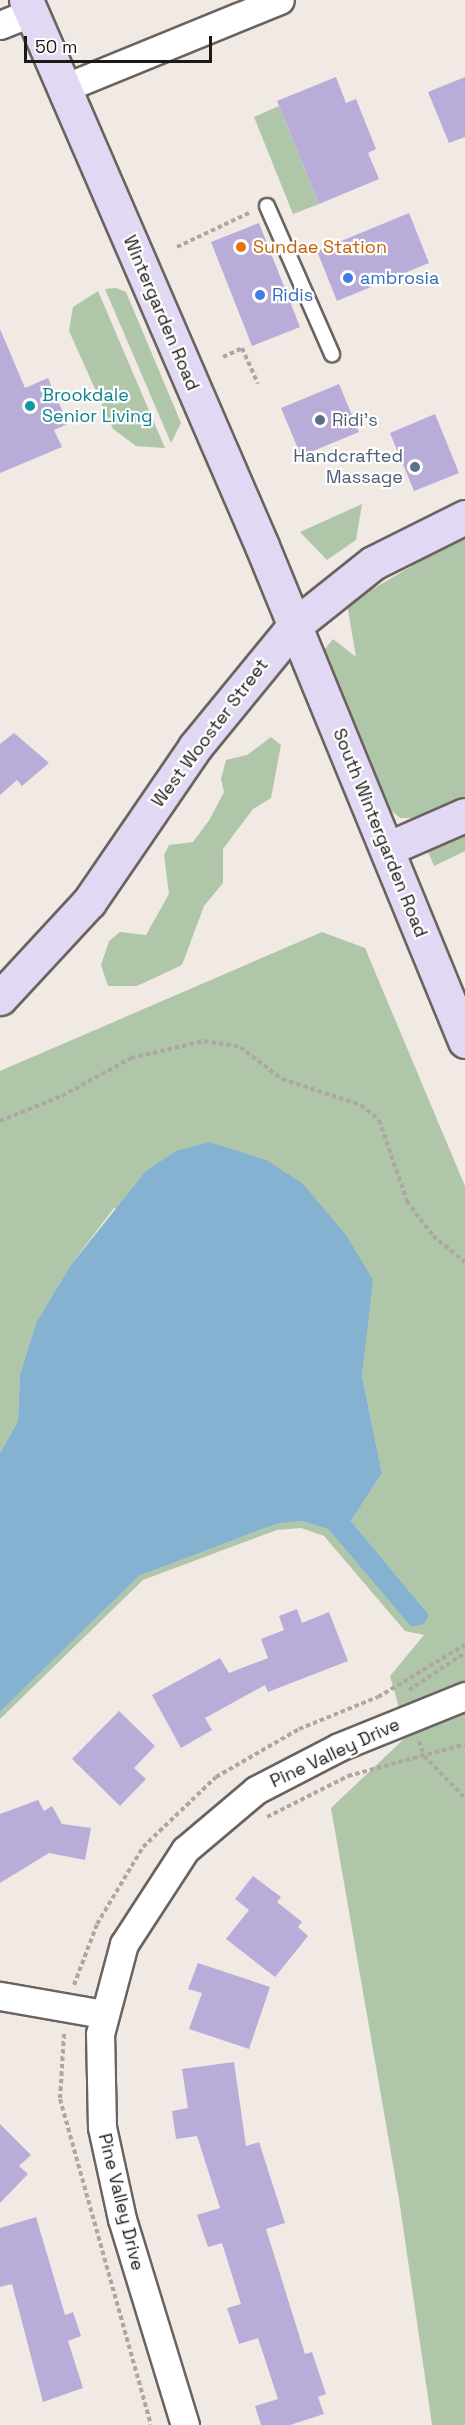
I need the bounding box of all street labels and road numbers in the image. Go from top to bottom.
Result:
street label: Wintergarden Road [119,232,203,394]
street label: West Wooster Street [147,654,273,812]
street label: South Wintergarden Road [328,725,432,941]
street label: Pine Valley Drive [267,1713,403,1793]
street label: Pine Valley Drive [94,2131,148,2273]

